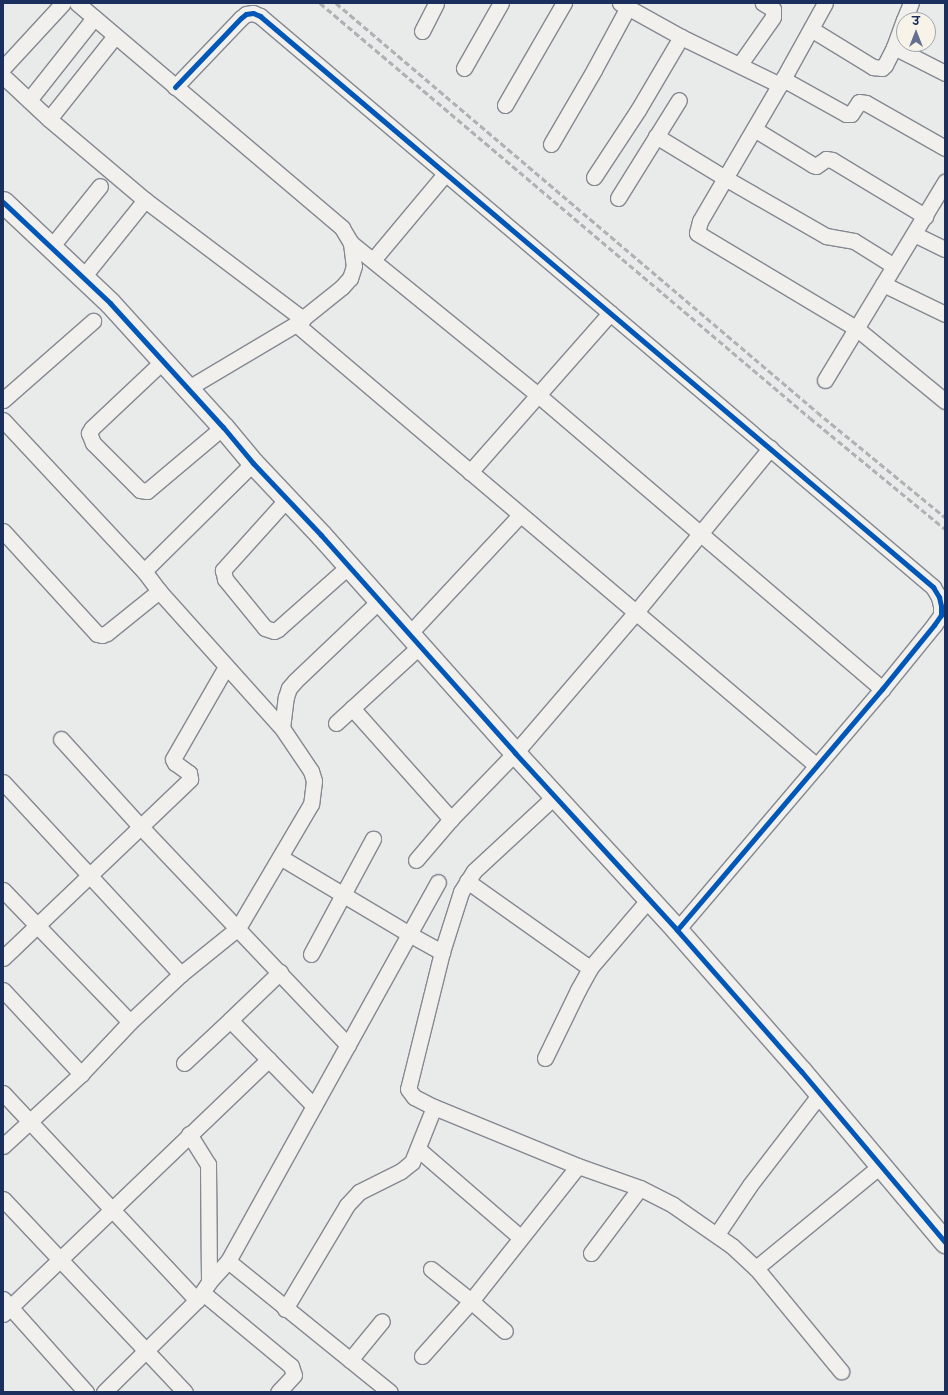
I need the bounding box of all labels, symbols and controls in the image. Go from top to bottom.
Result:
north arrow [896,12,936,52]
text: उ [912,14,920,28]

